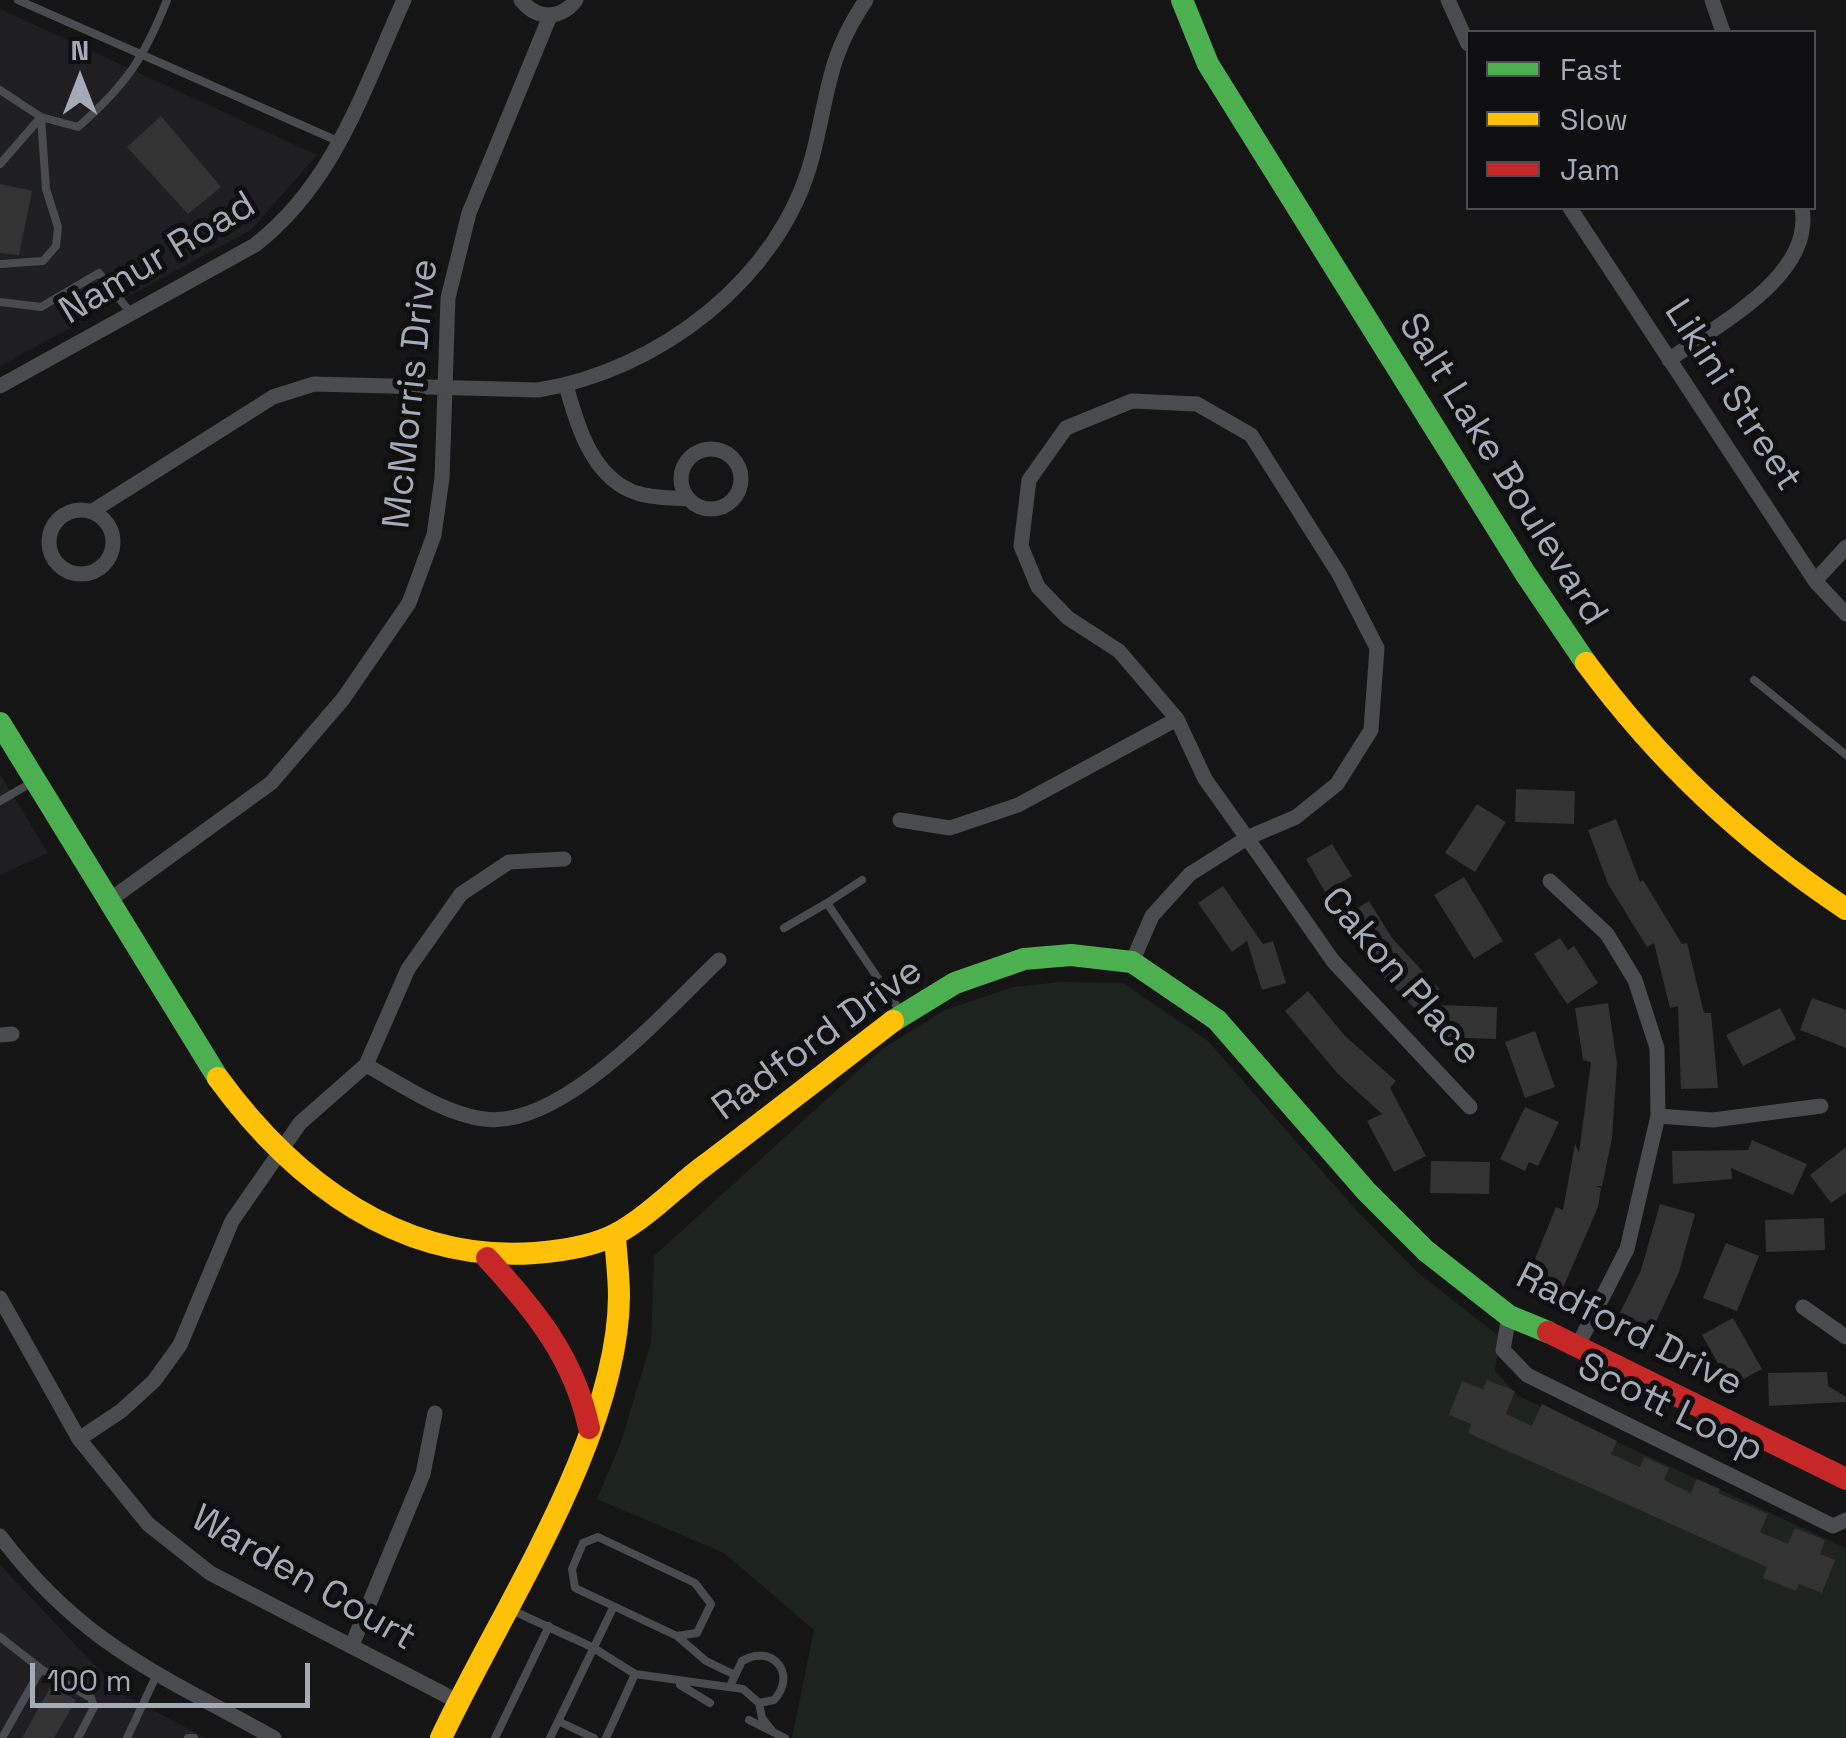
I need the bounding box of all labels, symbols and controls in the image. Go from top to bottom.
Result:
north arrow [30,30,130,130]
legend [1466,30,1816,210]
text: N [71,32,89,68]
text: Fast [1560,50,1622,89]
text: Slow [1560,100,1628,139]
text: Jam [1560,150,1620,189]
street label: Namur Road [52,183,264,335]
street label: McMorris Drive [375,257,449,531]
street label: Likini Street [1653,292,1811,500]
street label: Salt Lake Boulevard [1388,306,1616,634]
street label: Cakon Place [1310,879,1490,1075]
street label: Radford Drive [704,949,932,1131]
street label: Radford Drive [1508,1254,1750,1408]
street label: Scott Loop [1570,1344,1770,1474]
street label: Warden Court [183,1496,423,1662]
scale bar [35,1643,315,1705]
text: 100 m [47,1661,132,1700]

